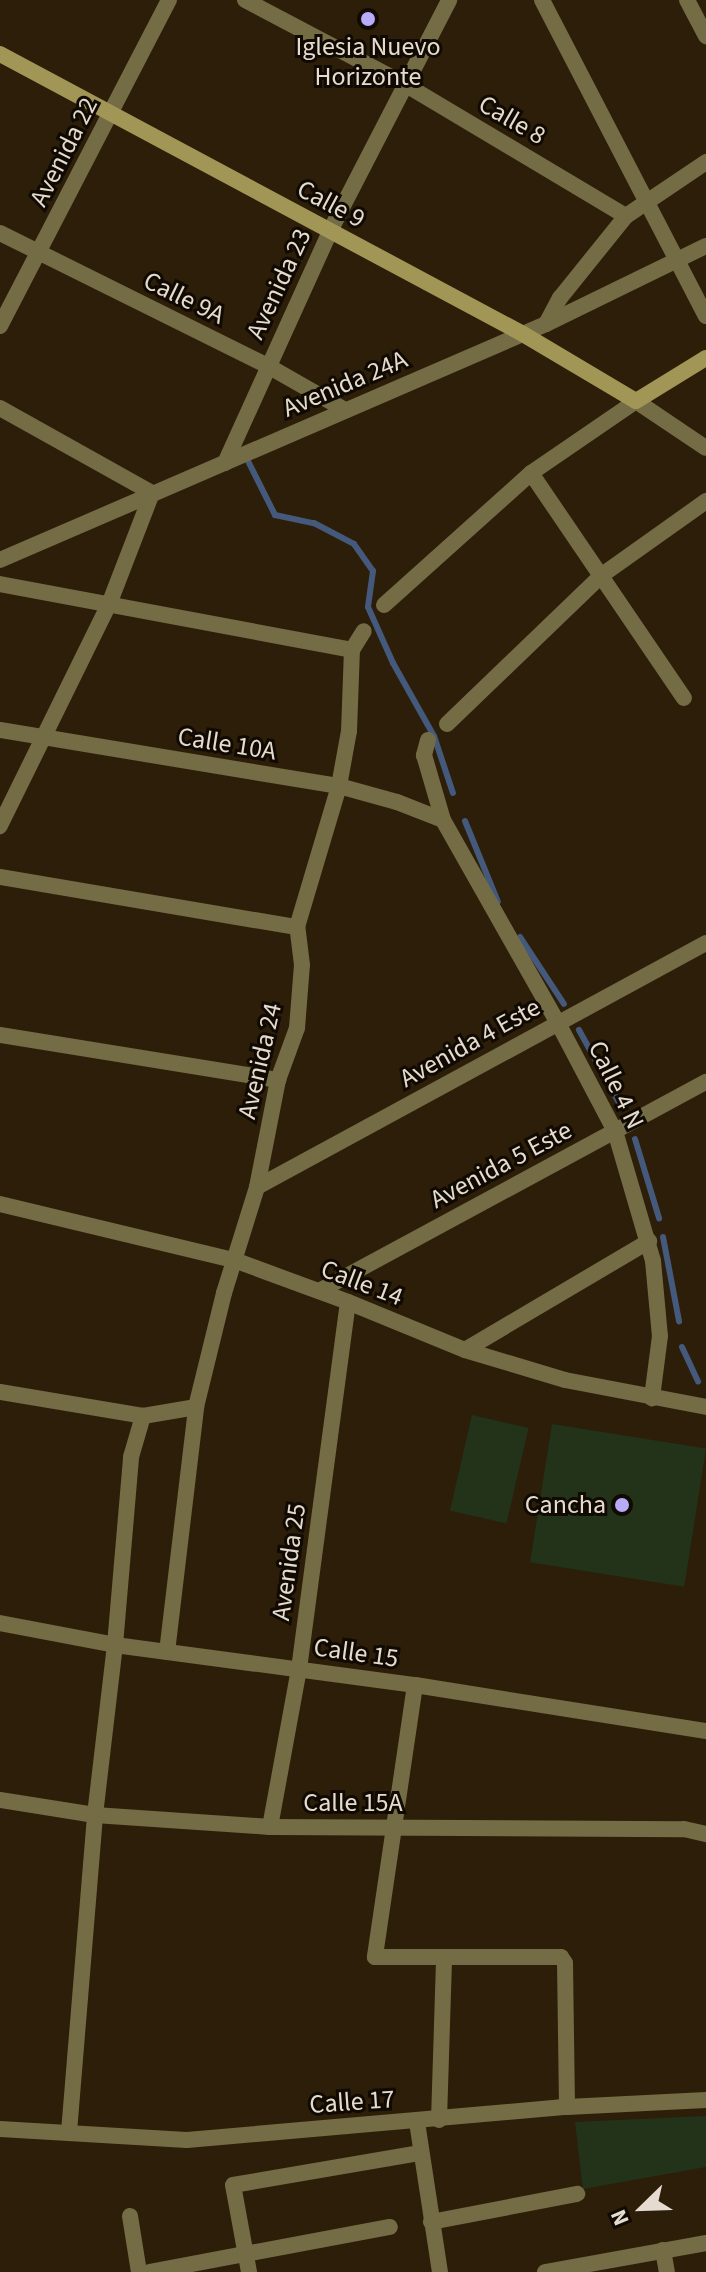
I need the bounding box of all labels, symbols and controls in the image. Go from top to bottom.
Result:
marker: Iglesia Nuevo Horizonte [359,10,377,28]
place label: Iglesia Nuevo Horizonte [295,31,441,92]
street label: Calle 8 [473,88,551,152]
street label: Avenida 22 [23,92,105,212]
street label: Calle 9 [292,173,370,235]
street label: Avenida 23 [240,224,318,344]
street label: Calle 9A [138,265,230,331]
street label: Avenida 24A [278,344,412,424]
street label: Calle 10A [176,721,278,767]
street label: Avenida 4 Este [394,992,546,1094]
street label: Avenida 24 [232,1000,288,1122]
street label: Calle 4 N [581,1036,651,1134]
street label: Avenida 5 Este [425,1115,577,1215]
street label: Calle 14 [317,1253,407,1313]
place label: Cancha [525,1489,606,1521]
marker: Cancha [613,1496,631,1514]
street label: Avenida 25 [265,1501,313,1623]
street label: Calle 15 [312,1632,400,1674]
street label: Calle 15A [303,1787,403,1819]
street label: Calle 17 [308,2083,396,2121]
north arrow [602,2168,682,2248]
text: N [602,2204,637,2230]

